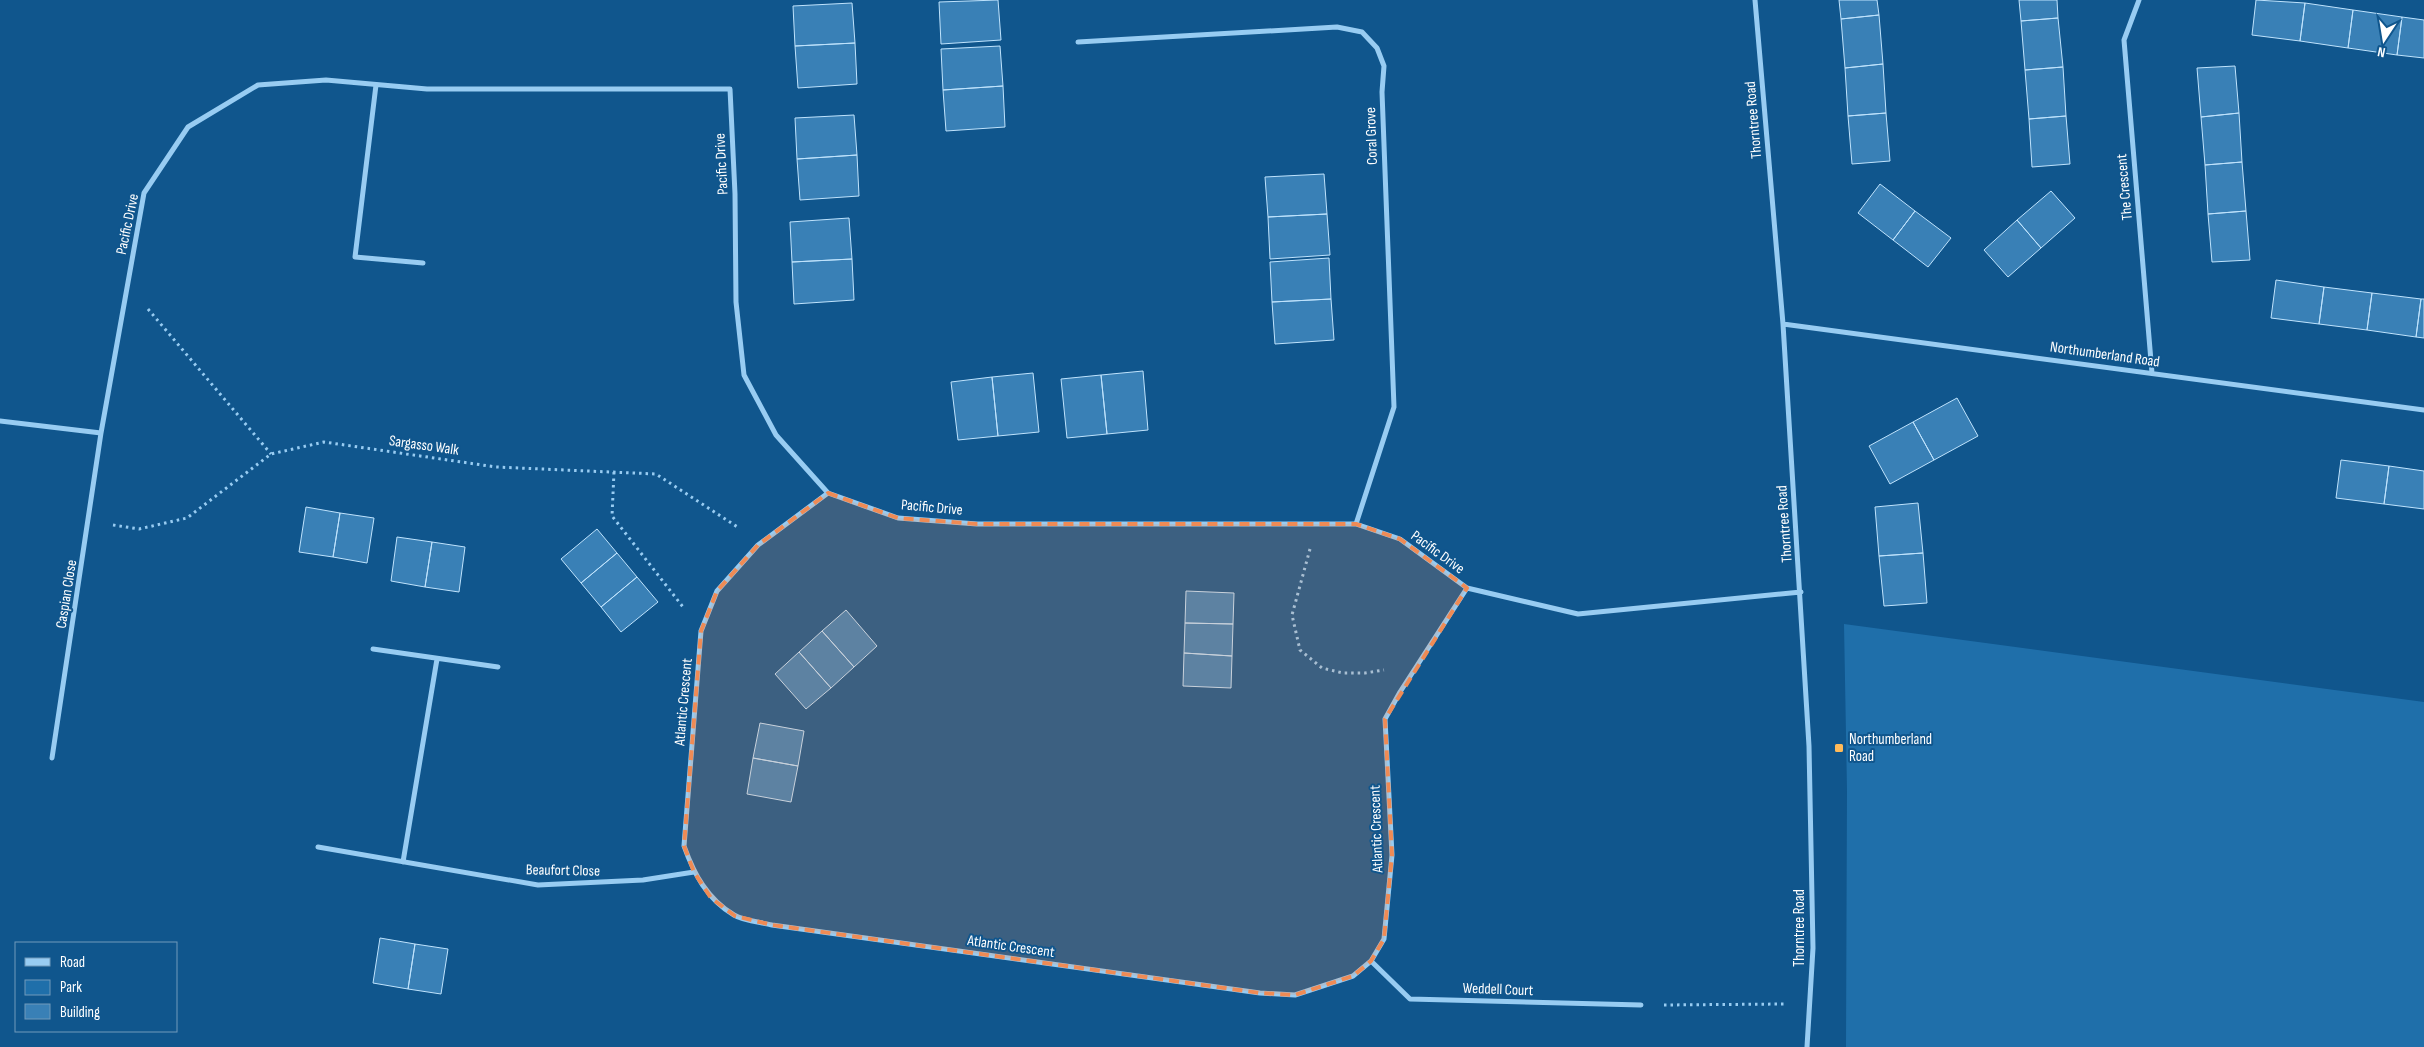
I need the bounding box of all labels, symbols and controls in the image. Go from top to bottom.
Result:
north arrow [2359,15,2409,65]
text: N [2376,43,2387,61]
street label: Thorntree Road [1741,81,1766,159]
street label: Coral Grove [1361,107,1382,165]
street label: Pacific Drive [710,133,733,195]
street label: The Crescent [2112,153,2137,221]
street label: Pacific Drive [112,192,143,256]
street label: Northumberland Road [2049,337,2161,372]
street label: Sargasso Walk [388,431,460,460]
street label: Thorntree Road [1772,485,1797,563]
street label: Pacific Drive [900,495,964,520]
street label: Pacific Drive [1407,527,1468,578]
street label: Caspian Close [52,558,81,630]
street label: Atlantic Crescent [670,657,697,748]
place label: Northumberland Road [1849,730,1932,766]
marker: Northumberland Road [1833,742,1845,754]
street label: Atlantic Crescent [1365,784,1388,874]
street label: Beaufort Close [526,860,600,881]
street label: Thorntree Road [1790,889,1809,967]
street label: Atlantic Crescent [965,931,1056,962]
legend [15,942,178,1032]
text: Road [60,953,85,972]
text: Park [60,978,82,997]
street label: Weddell Court [1462,979,1534,1000]
text: Building [60,1003,100,1022]

